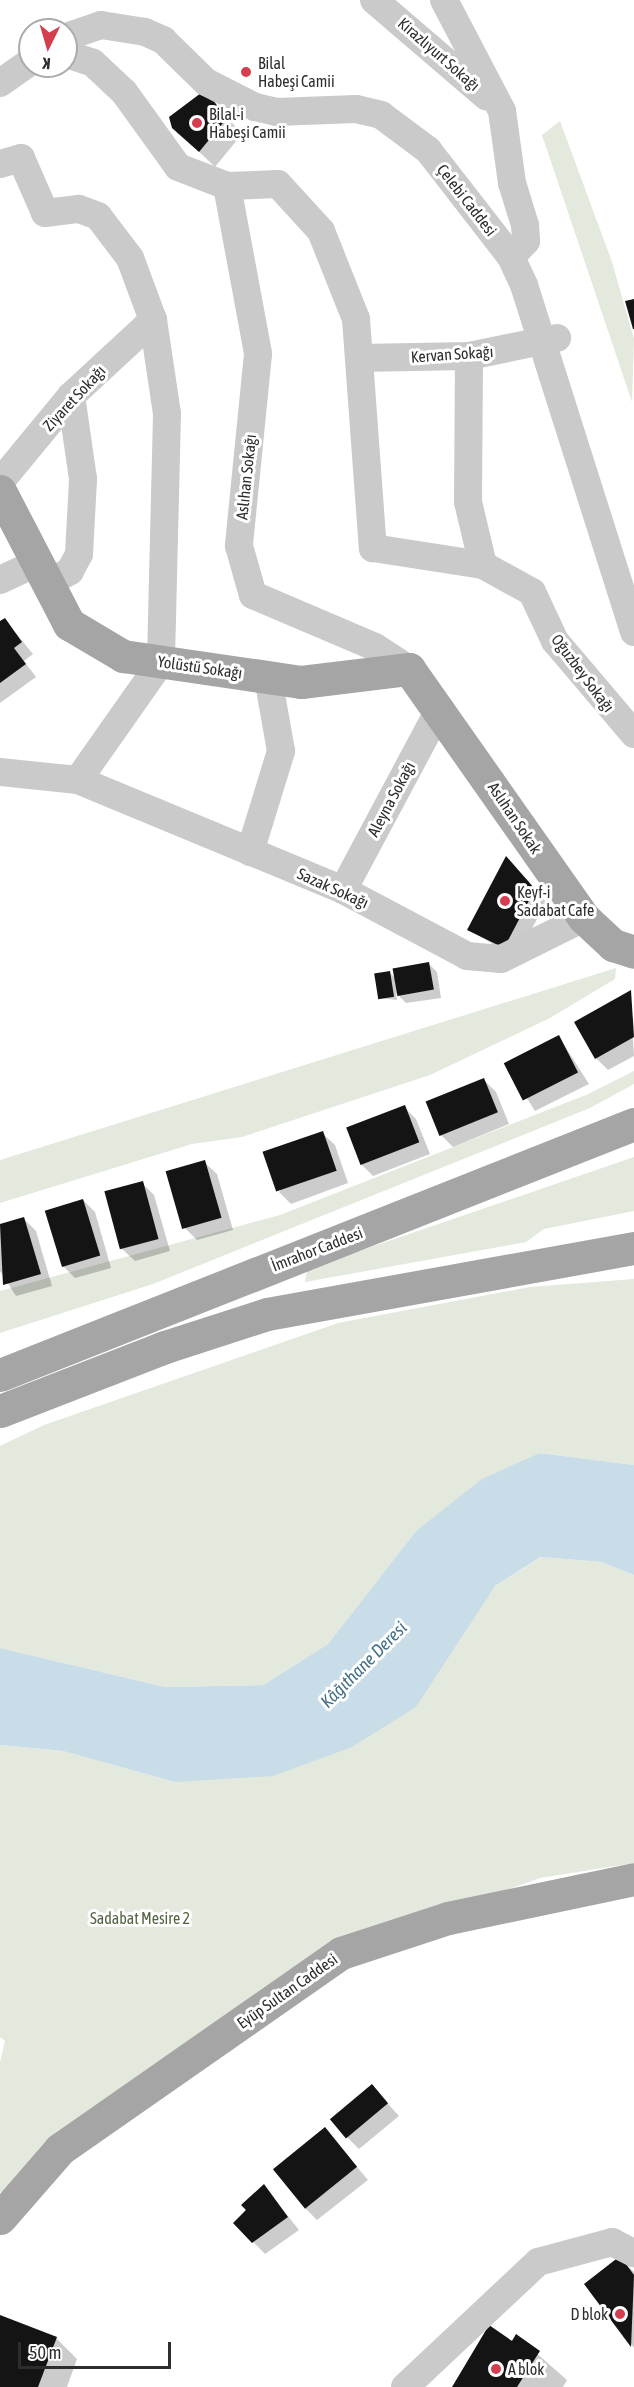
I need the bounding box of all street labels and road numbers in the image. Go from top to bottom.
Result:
street label: Kirazlıyurt Sokağı [394,13,484,95]
street label: Çelebi Caddesi [433,160,501,240]
street label: Kervan Sokağı [410,342,494,366]
street label: Ziyaret Sokağı [39,361,109,435]
street label: Aslıhan Sokağı [232,433,260,521]
street label: Oğuzbey Sokağı [548,630,618,716]
street label: Yolüstü Sokağı [157,652,243,682]
street label: Aleyna Sokağı [363,758,419,840]
street label: Aslıhan Sokak [484,779,546,857]
street label: Sazak Sokağı [294,864,372,912]
street label: İmrahor Caddesi [269,1223,365,1275]
street label: Eyüp Sultan Caddesi [233,1949,341,2033]

